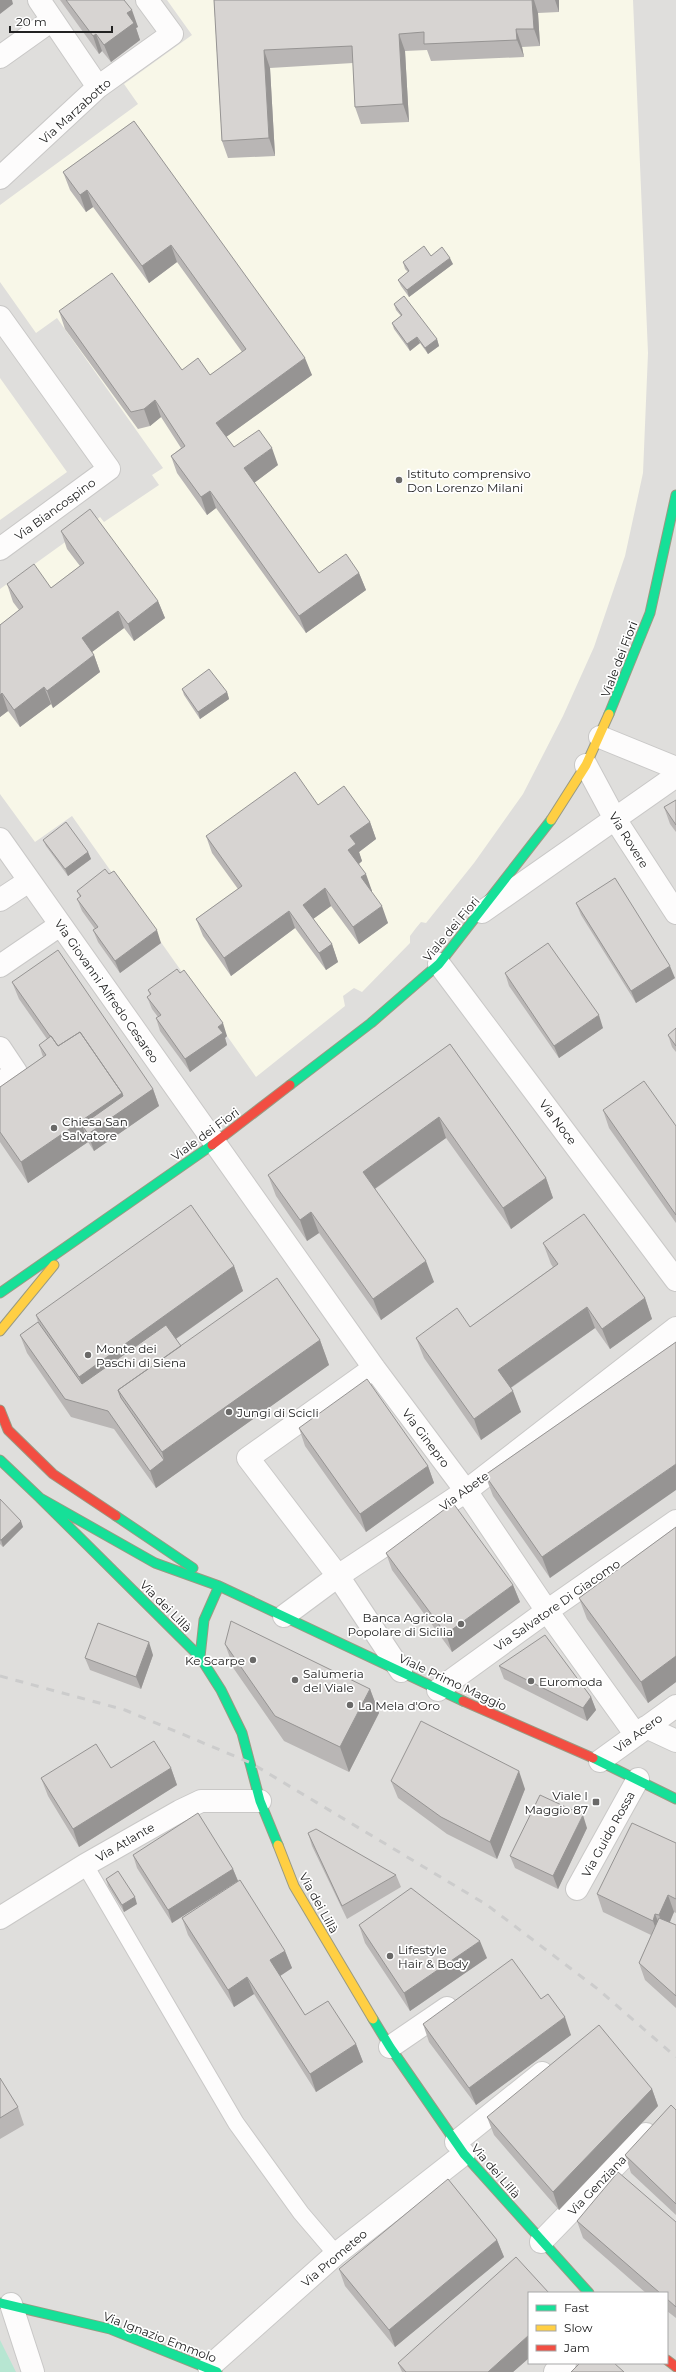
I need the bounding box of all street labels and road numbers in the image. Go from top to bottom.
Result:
street label: Via Marzabotto [36,75,114,147]
street label: Via Biancospino [12,475,98,543]
street label: Viale dei Fiori [598,619,640,699]
street label: Via Rovere [606,809,652,871]
street label: Viale dei Fiori [419,893,483,965]
street label: Via Giovanni Alfredo Cesareo [52,916,162,1066]
street label: Via Noce [536,1096,580,1148]
street label: Viale dei Fiori [168,1104,242,1164]
street label: Via Ginepro [399,1406,453,1470]
street label: Via Abete [436,1468,492,1514]
street label: Via Salvatore Di Giacomo [491,1556,623,1654]
street label: Via dei Lillà [137,1577,195,1635]
street label: Viale Primo Maggio [397,1650,509,1714]
street label: Via Acero [611,1710,665,1756]
street label: Via Guido Rossa [578,1788,638,1880]
street label: Via Atlante [93,1819,157,1865]
street label: Via dei Lillà [296,1870,342,1936]
street label: Via dei Lillà [468,2141,524,2201]
street label: Via Genziana [565,2152,629,2218]
street label: Via Prometeo [298,2226,370,2290]
street label: Via Ignazio Emmolo [101,2308,219,2366]

